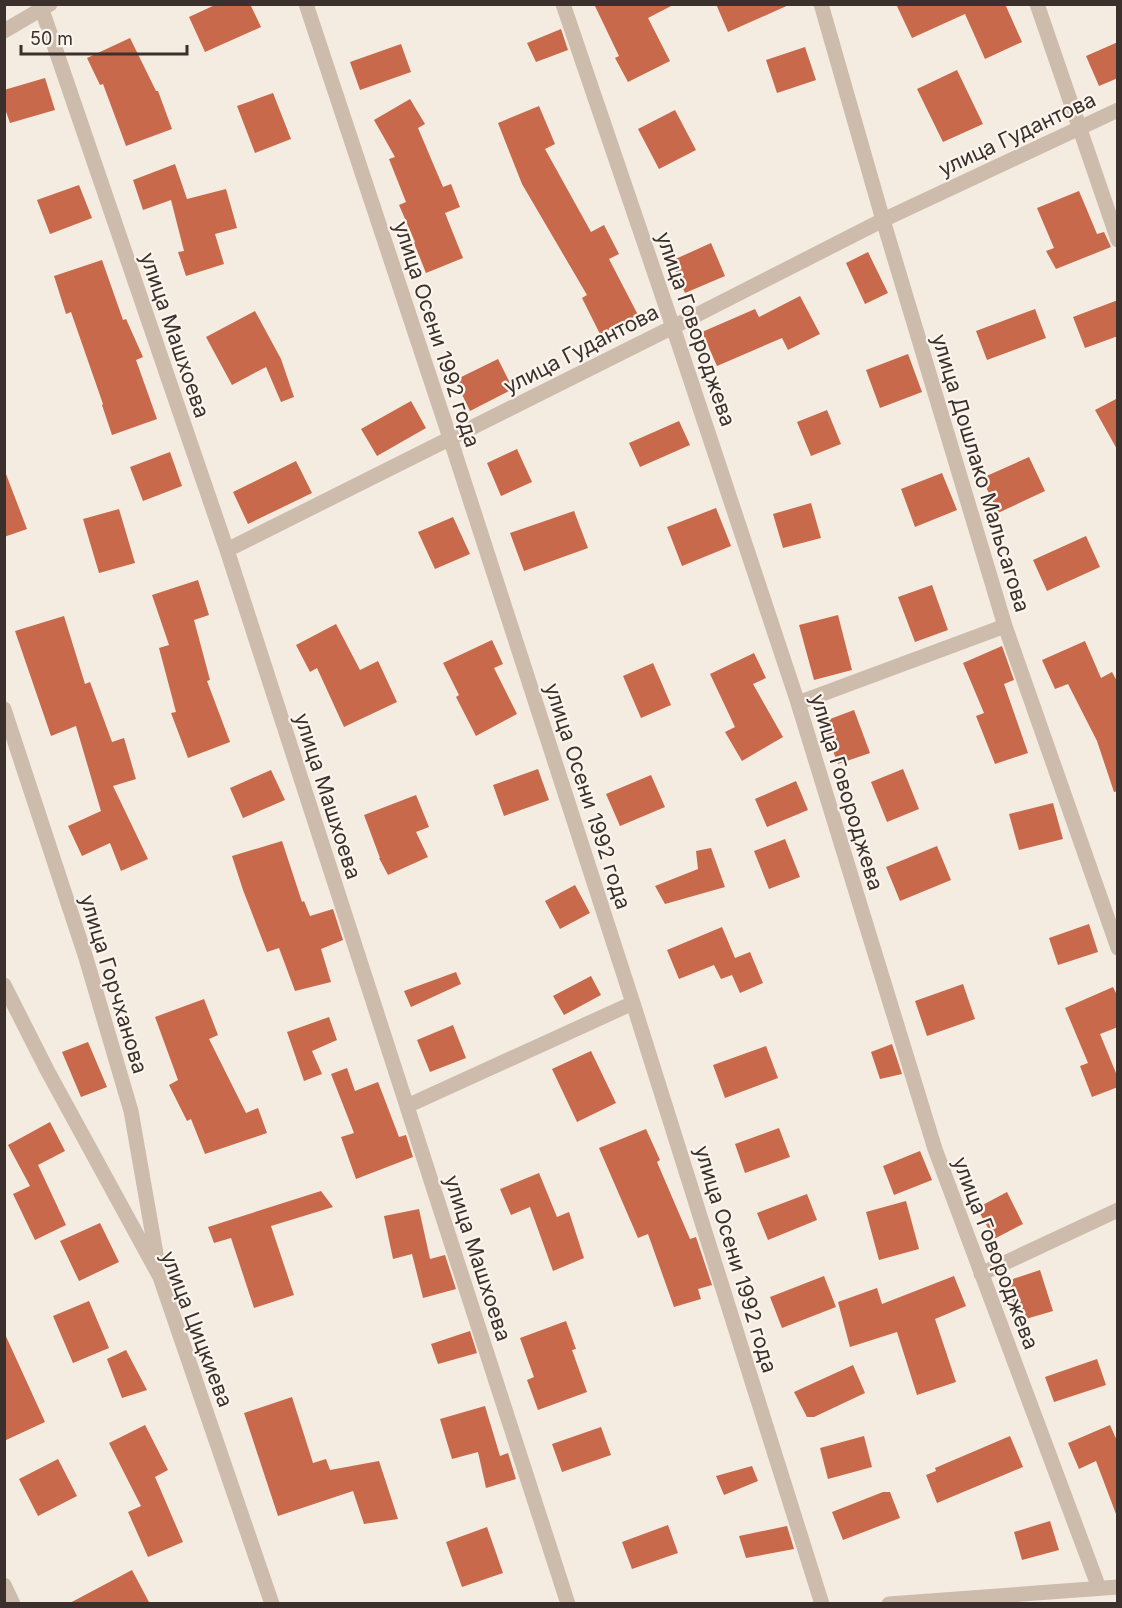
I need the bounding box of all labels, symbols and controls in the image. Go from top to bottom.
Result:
scale bar [21,18,188,56]
text: 50 m [30,28,73,49]
street label: улица Гудантова [935,87,1099,181]
street label: улица Осени 1992 года [389,218,485,450]
street label: улица Говороджева [651,228,741,430]
street label: улица Машхоева [135,249,215,421]
street label: улица Гудантова [499,299,663,399]
street label: улица Дошлако Мальсагова [927,331,1035,615]
street label: улица Осени 1992 года [540,680,636,912]
street label: улица Говороджева [805,691,889,893]
street label: улица Машхоева [289,710,367,882]
street label: улица Горчханова [75,891,153,1077]
street label: улица Осени 1992 года [690,1142,782,1376]
street label: улица Говороджева [948,1153,1044,1353]
street label: улица Машхоева [439,1172,517,1344]
street label: улица Цицкиева [156,1247,238,1411]

